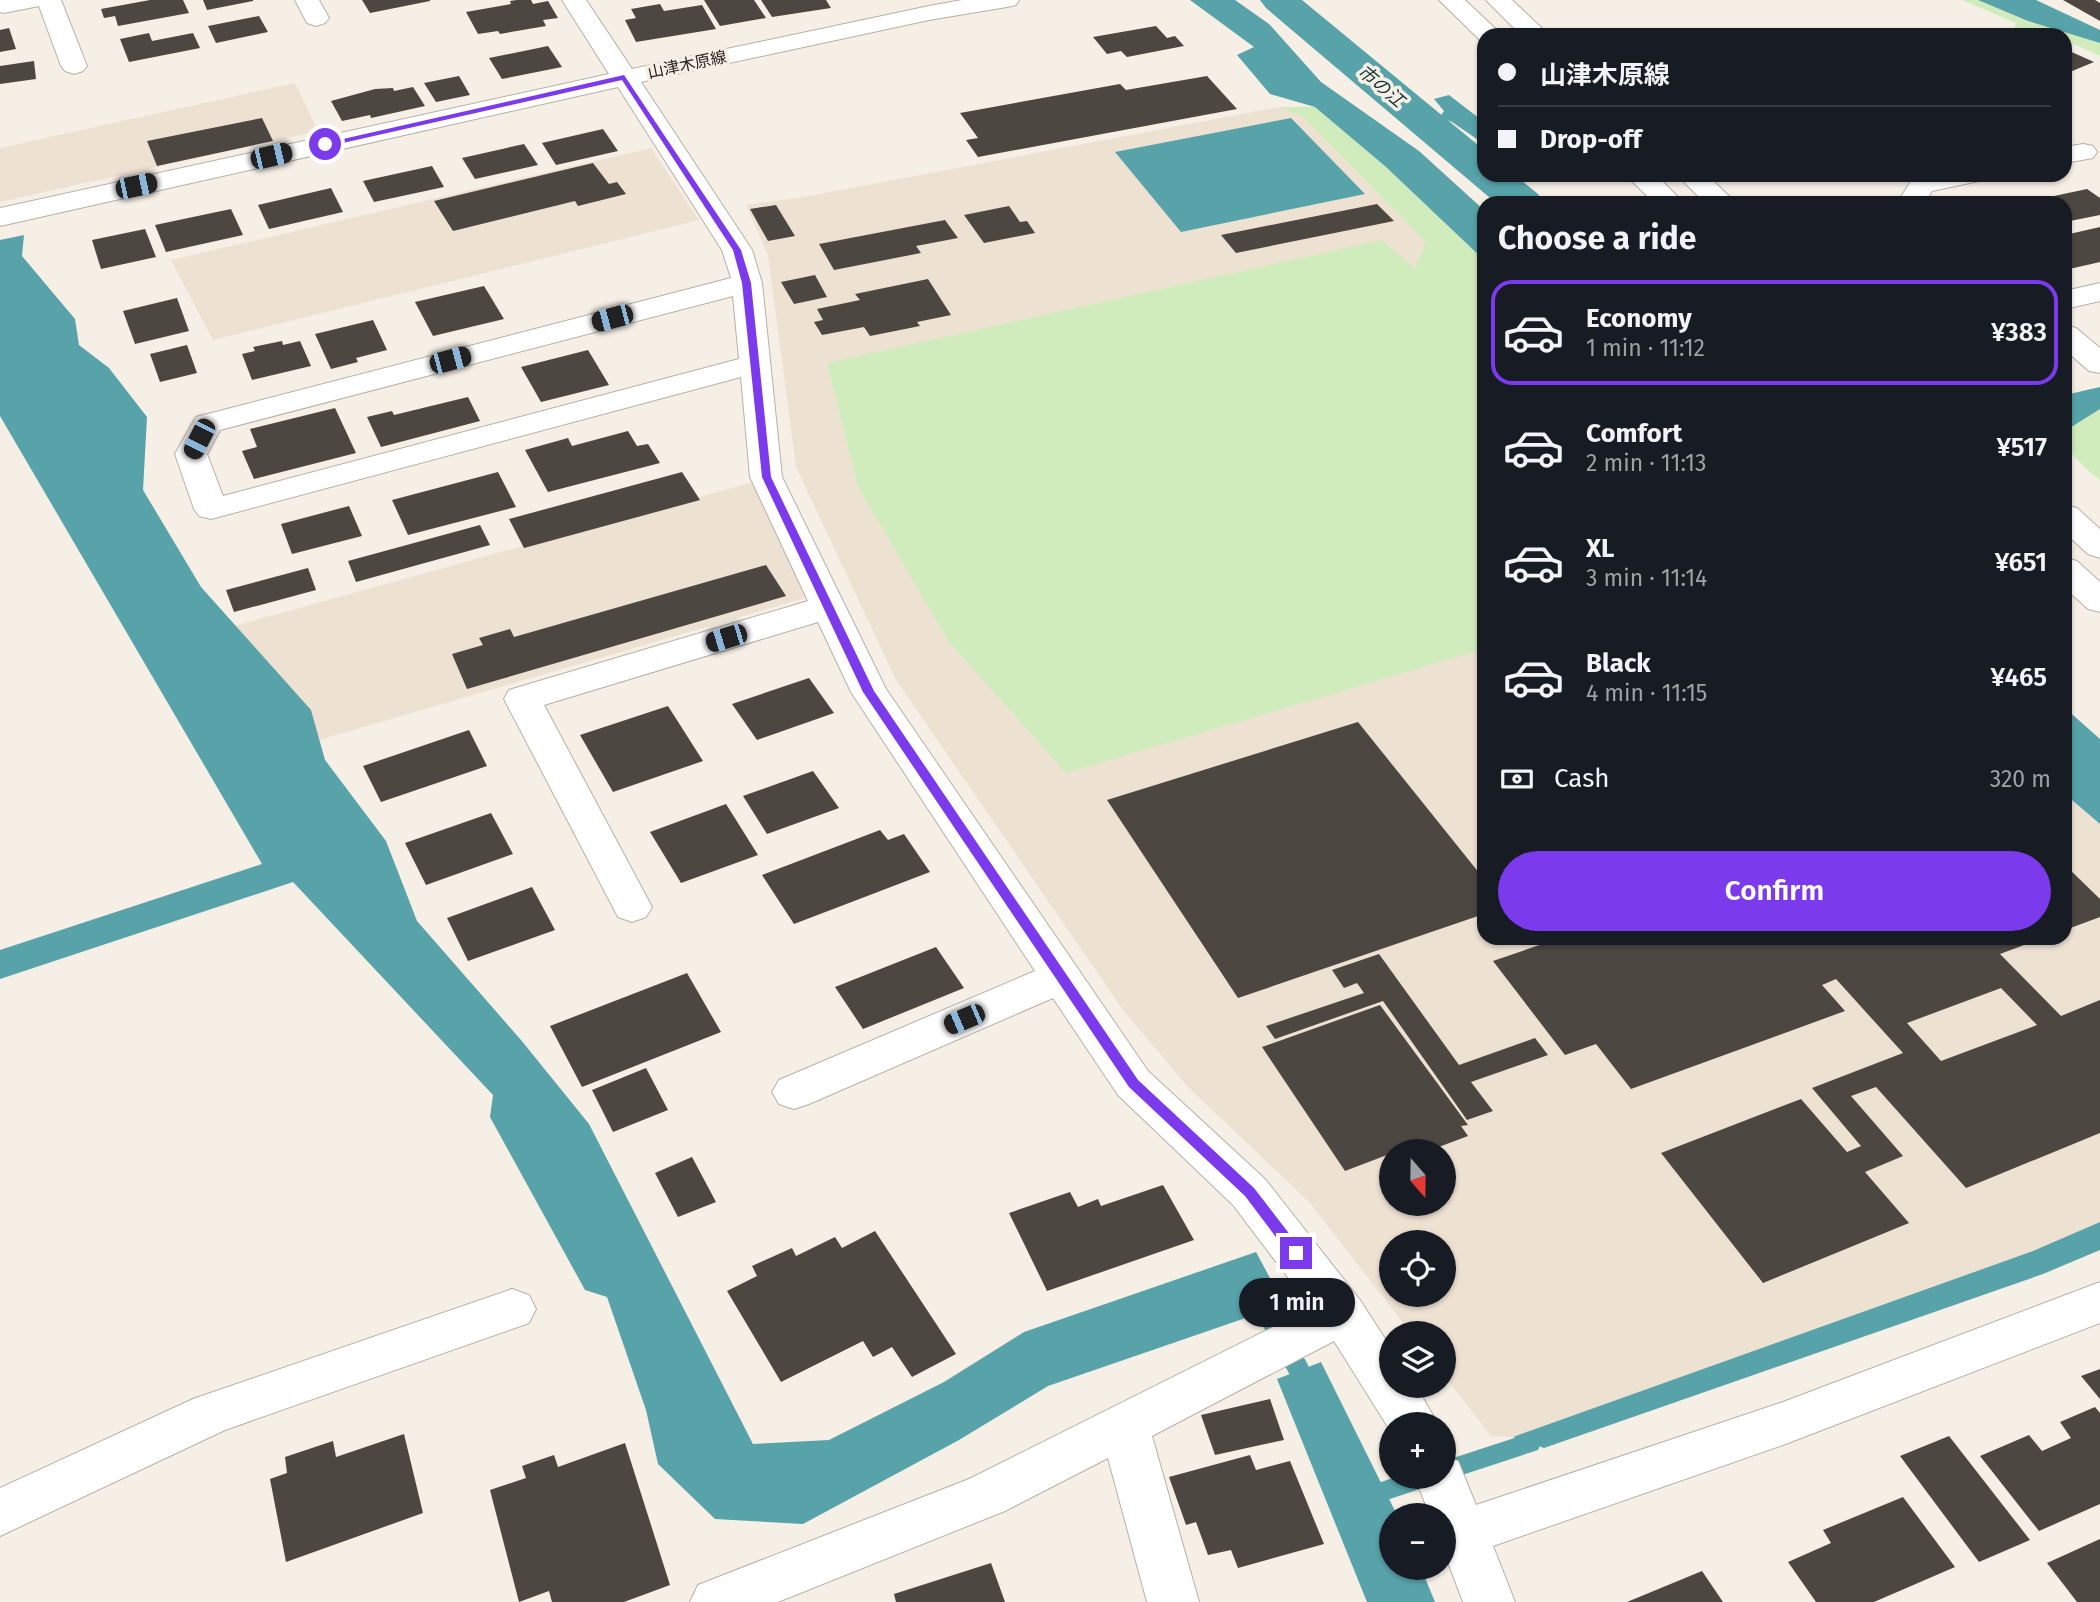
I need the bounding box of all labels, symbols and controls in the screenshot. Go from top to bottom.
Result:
street label: 山津木原線 [646,47,728,82]
water label: 市の江 [1353,60,1410,113]
text: 山津木原線 [1540,60,1670,91]
text: Drop-off [1540,124,1642,155]
route start [309,128,341,160]
car [249,141,294,171]
car [114,171,159,201]
text: Choose a ride [1498,219,1696,257]
icon: car [1502,301,1565,364]
car [589,302,636,334]
text: Economy [1586,303,1692,334]
text: ¥383 [1991,317,2047,348]
text: 1 min · 11:12 [1586,334,1705,362]
car [427,344,474,376]
car [181,416,218,462]
icon: car [1502,416,1565,479]
text: Comfort [1586,418,1682,449]
text: ¥517 [1997,432,2047,463]
text: 2 min · 11:13 [1586,449,1707,477]
icon: car [1502,531,1565,594]
text: XL [1586,533,1614,564]
text: ¥651 [1995,547,2047,578]
text: 3 min · 11:14 [1586,564,1707,592]
car [703,622,750,654]
icon: car [1502,646,1565,709]
text: Black [1586,648,1651,679]
text: ¥465 [1990,662,2047,693]
text: 4 min · 11:15 [1586,679,1707,707]
icon: cash [1498,760,1536,798]
text: Cash [1554,763,1610,794]
text: 320 m [1990,765,2051,793]
button: Confirm [1498,851,2051,931]
car [941,1001,988,1037]
north arrow [1379,1139,1456,1216]
map controls [1379,1139,1456,1580]
button: locate [1379,1230,1456,1307]
route end [1280,1237,1312,1269]
callout: 1 min [1238,1278,1354,1326]
text: 1 min [1269,1288,1325,1316]
button: layers [1379,1321,1456,1398]
button: + [1379,1412,1456,1489]
button: − [1379,1503,1456,1580]

